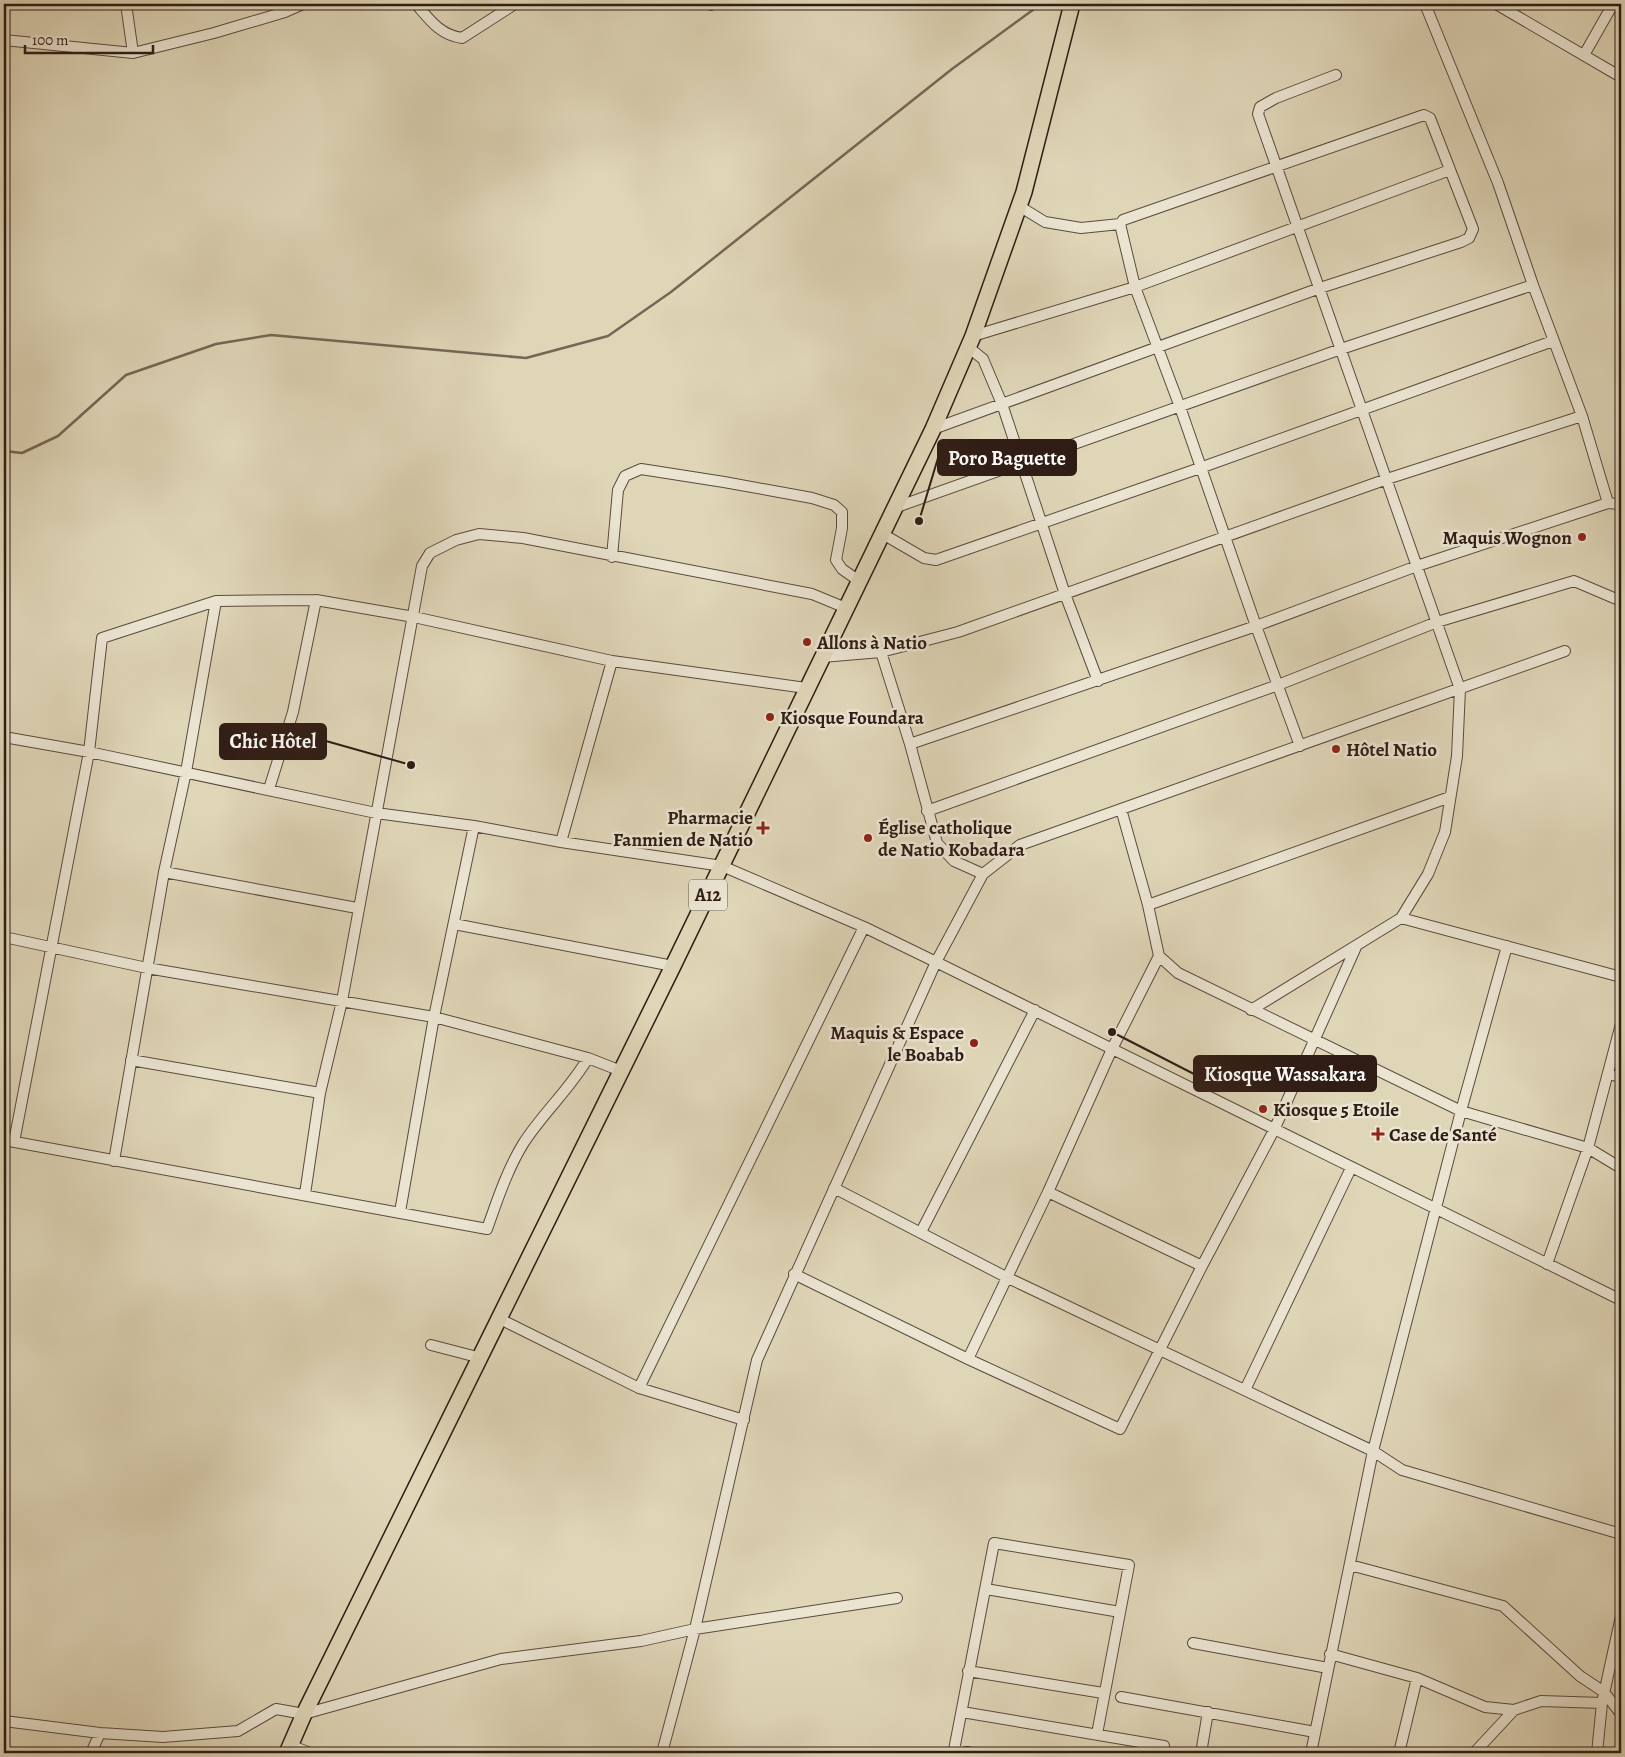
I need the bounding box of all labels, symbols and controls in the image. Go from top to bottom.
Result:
scale bar [25,22,152,54]
text: 100 m [32,30,69,50]
callout: Poro Baguette [938,440,1076,475]
text: Poro Baguette [948,445,1066,472]
place label: Maquis Wognon [1443,525,1572,551]
marker: Maquis Wognon [1576,531,1588,543]
place label: Allons à Natio [816,630,927,656]
marker: Allons à Natio [801,636,813,648]
place label: Kiosque Foundara [780,705,925,731]
marker: Kiosque Foundara [764,711,776,723]
callout: Chic Hôtel [220,724,326,759]
text: Chic Hôtel [230,728,317,755]
place label: Hôtel Natio [1346,737,1437,763]
marker: Hôtel Natio [1330,743,1342,755]
place label: Pharmacie Fanmien de Natio [613,805,753,853]
place label: Église catholique de Natio Kobadara [878,815,1026,863]
marker: Pharmacie Fanmien de Natio [757,822,769,834]
marker: Église catholique de Natio Kobadara [862,832,874,844]
road number: A12 [689,880,727,910]
place label: Maquis & Espace le Boabab [830,1020,964,1068]
marker: Maquis & Espace le Boabab [968,1037,980,1049]
callout: Kiosque Wassakara [1194,1056,1376,1091]
text: Kiosque Wassakara [1204,1061,1366,1088]
place label: Kiosque 5 Etoile [1273,1097,1399,1123]
marker: Kiosque 5 Etoile [1257,1103,1269,1115]
place label: Case de Santé [1389,1122,1497,1148]
marker: Case de Santé [1371,1127,1385,1141]

